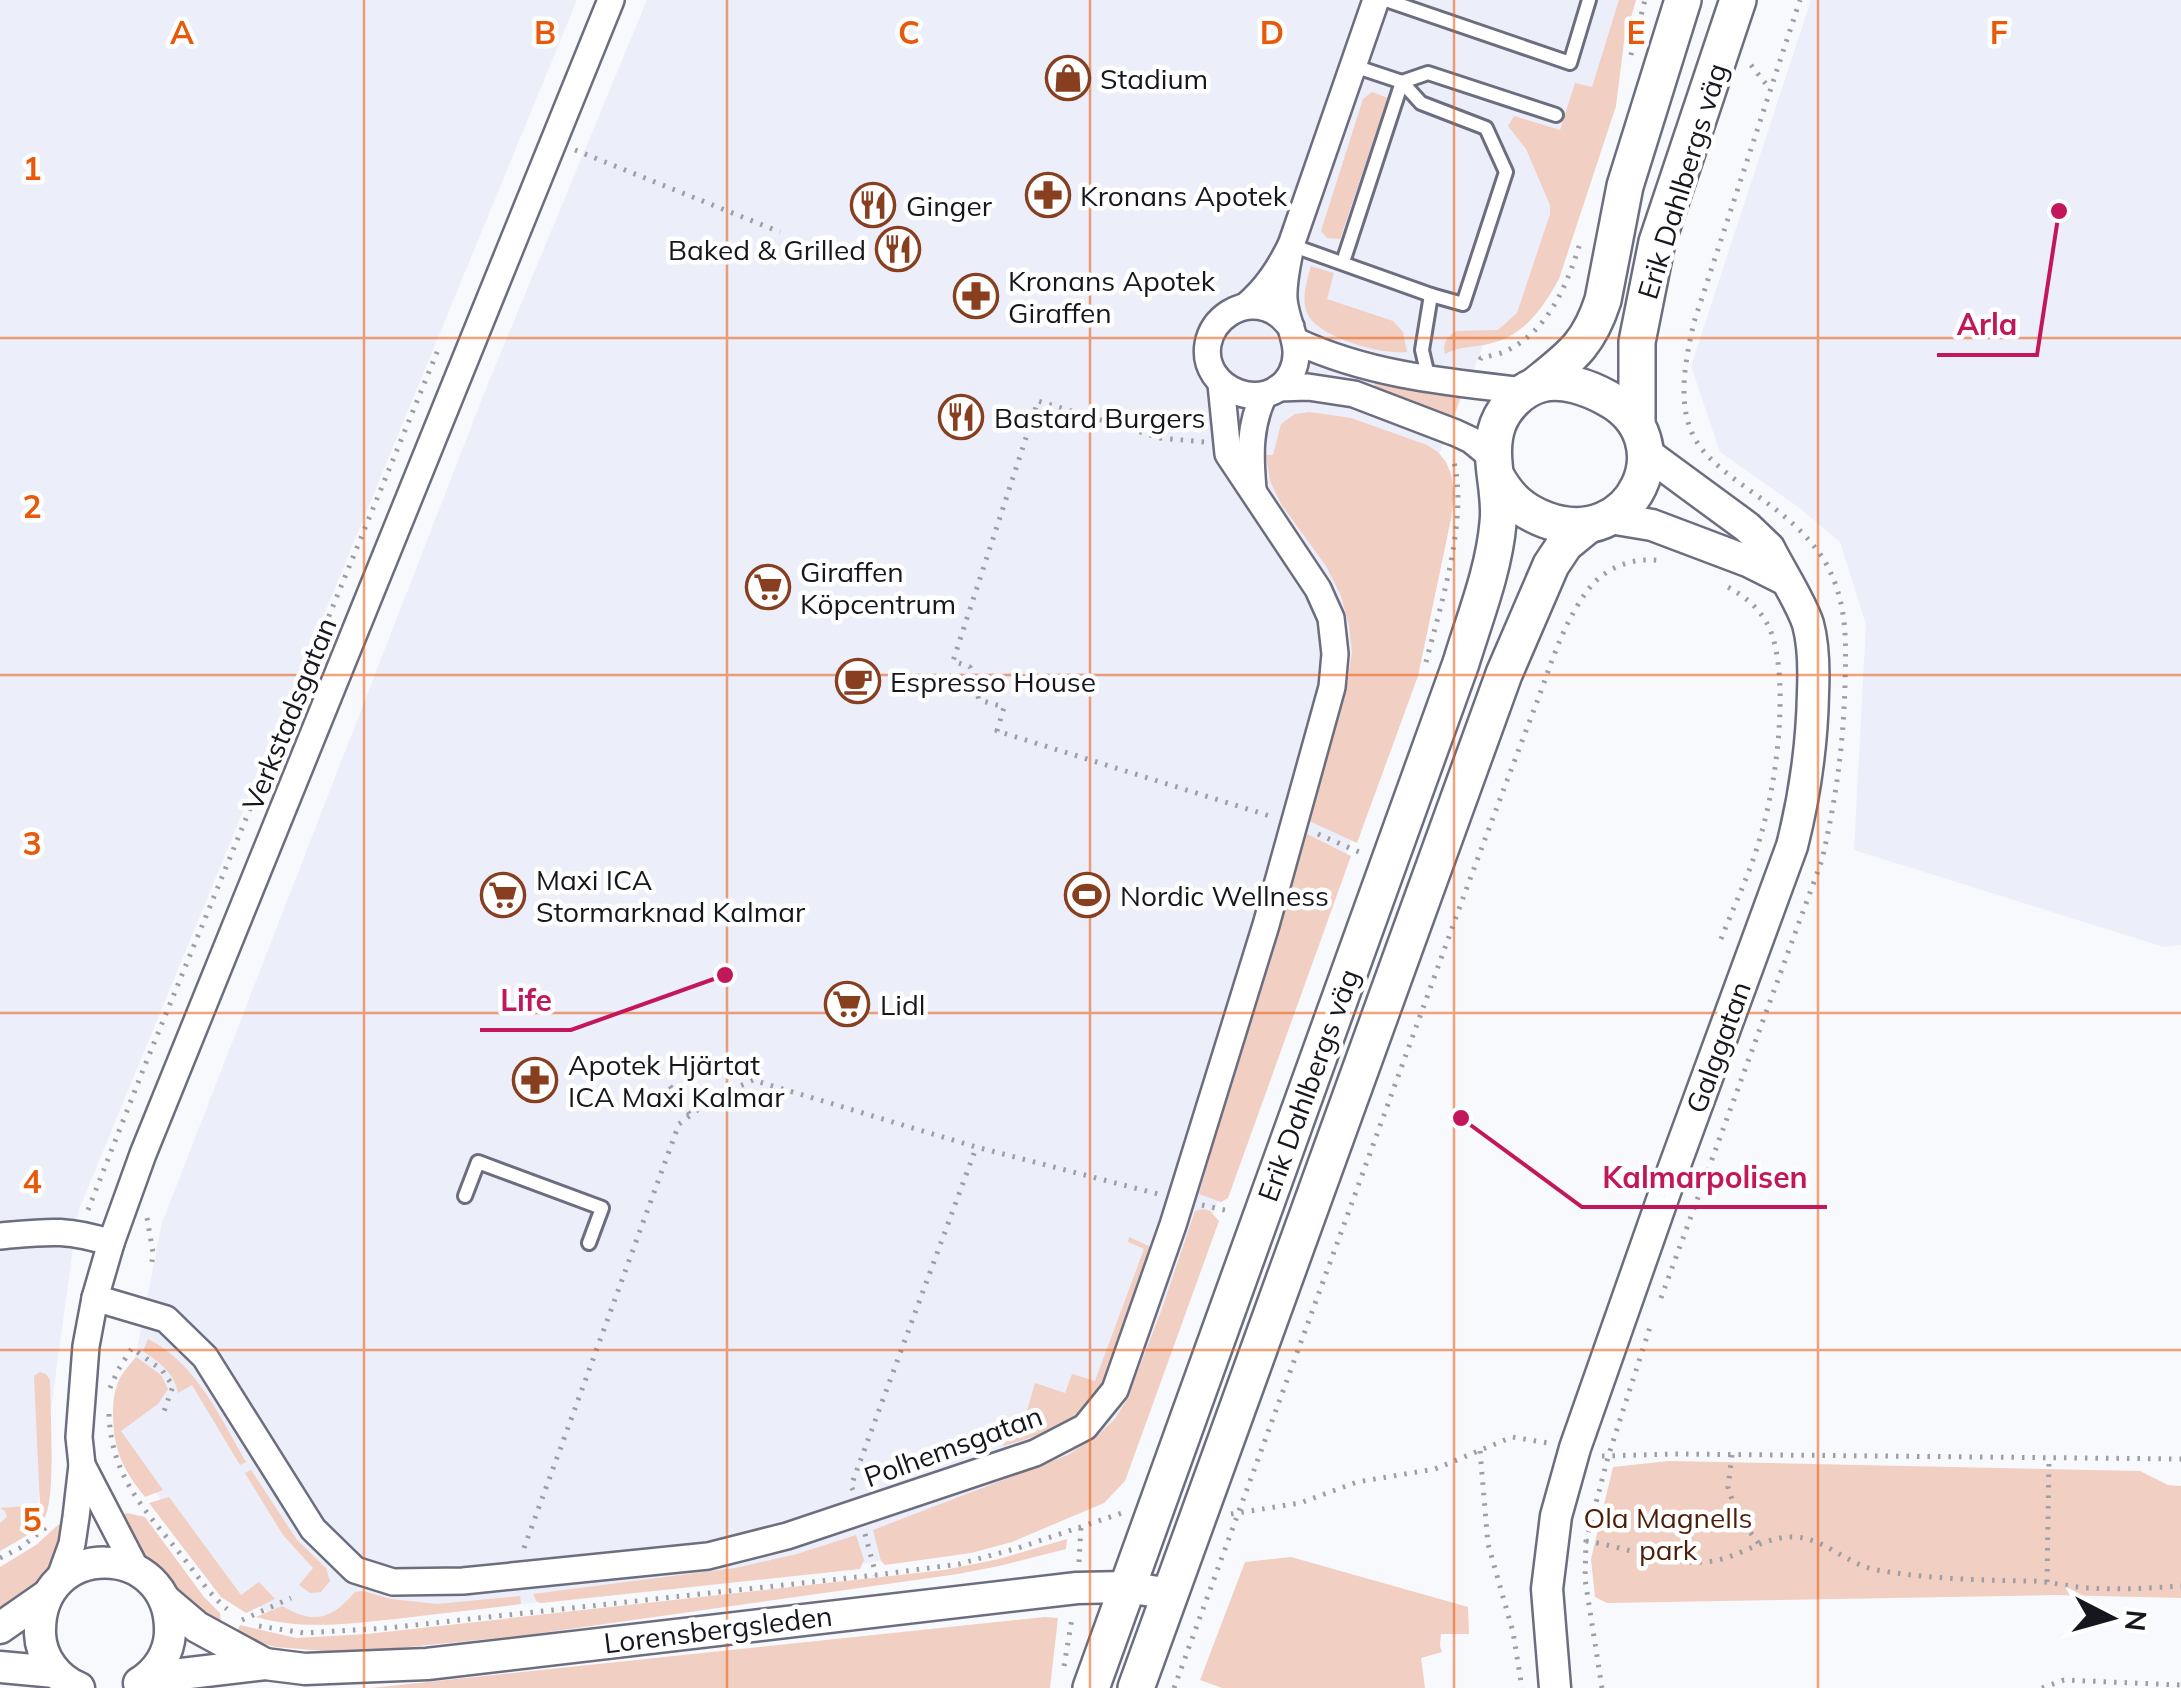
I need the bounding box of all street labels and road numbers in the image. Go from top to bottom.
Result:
street label: Erik Dahlbergs väg [1630,59,1734,303]
street label: Verkstadsgatan [234,612,344,816]
street label: Erik Dahlbergs väg [1250,964,1366,1206]
street label: Galggatan [1678,976,1758,1118]
street label: Polhemsgatan [859,1398,1047,1494]
street label: Lorensbergsleden [602,1598,834,1660]

